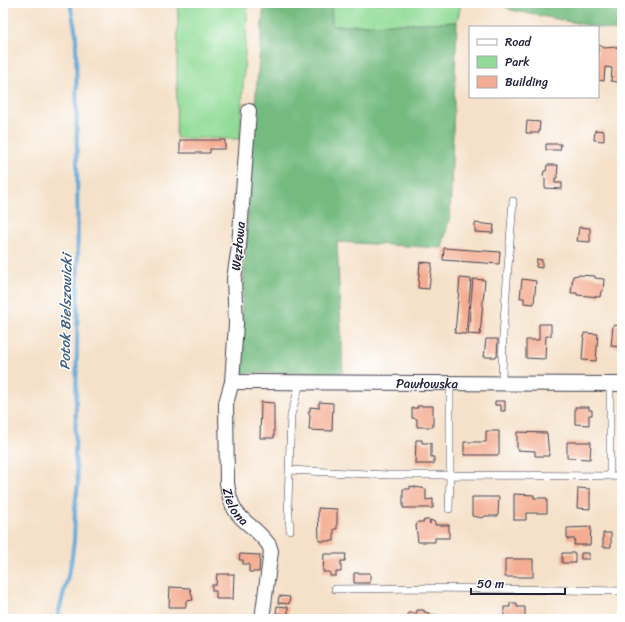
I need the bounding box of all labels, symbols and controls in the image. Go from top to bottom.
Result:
legend [469,26,599,98]
text: Road [505,31,532,53]
text: Park [505,51,530,73]
text: Building [505,71,548,93]
street label: Węzłowa [224,220,252,272]
water label: Potok Bielszowicki [52,251,80,370]
street label: Pawłowska [396,371,459,395]
street label: Zielona [216,485,255,532]
scale bar [471,570,565,596]
text: 50 m [477,573,504,595]

